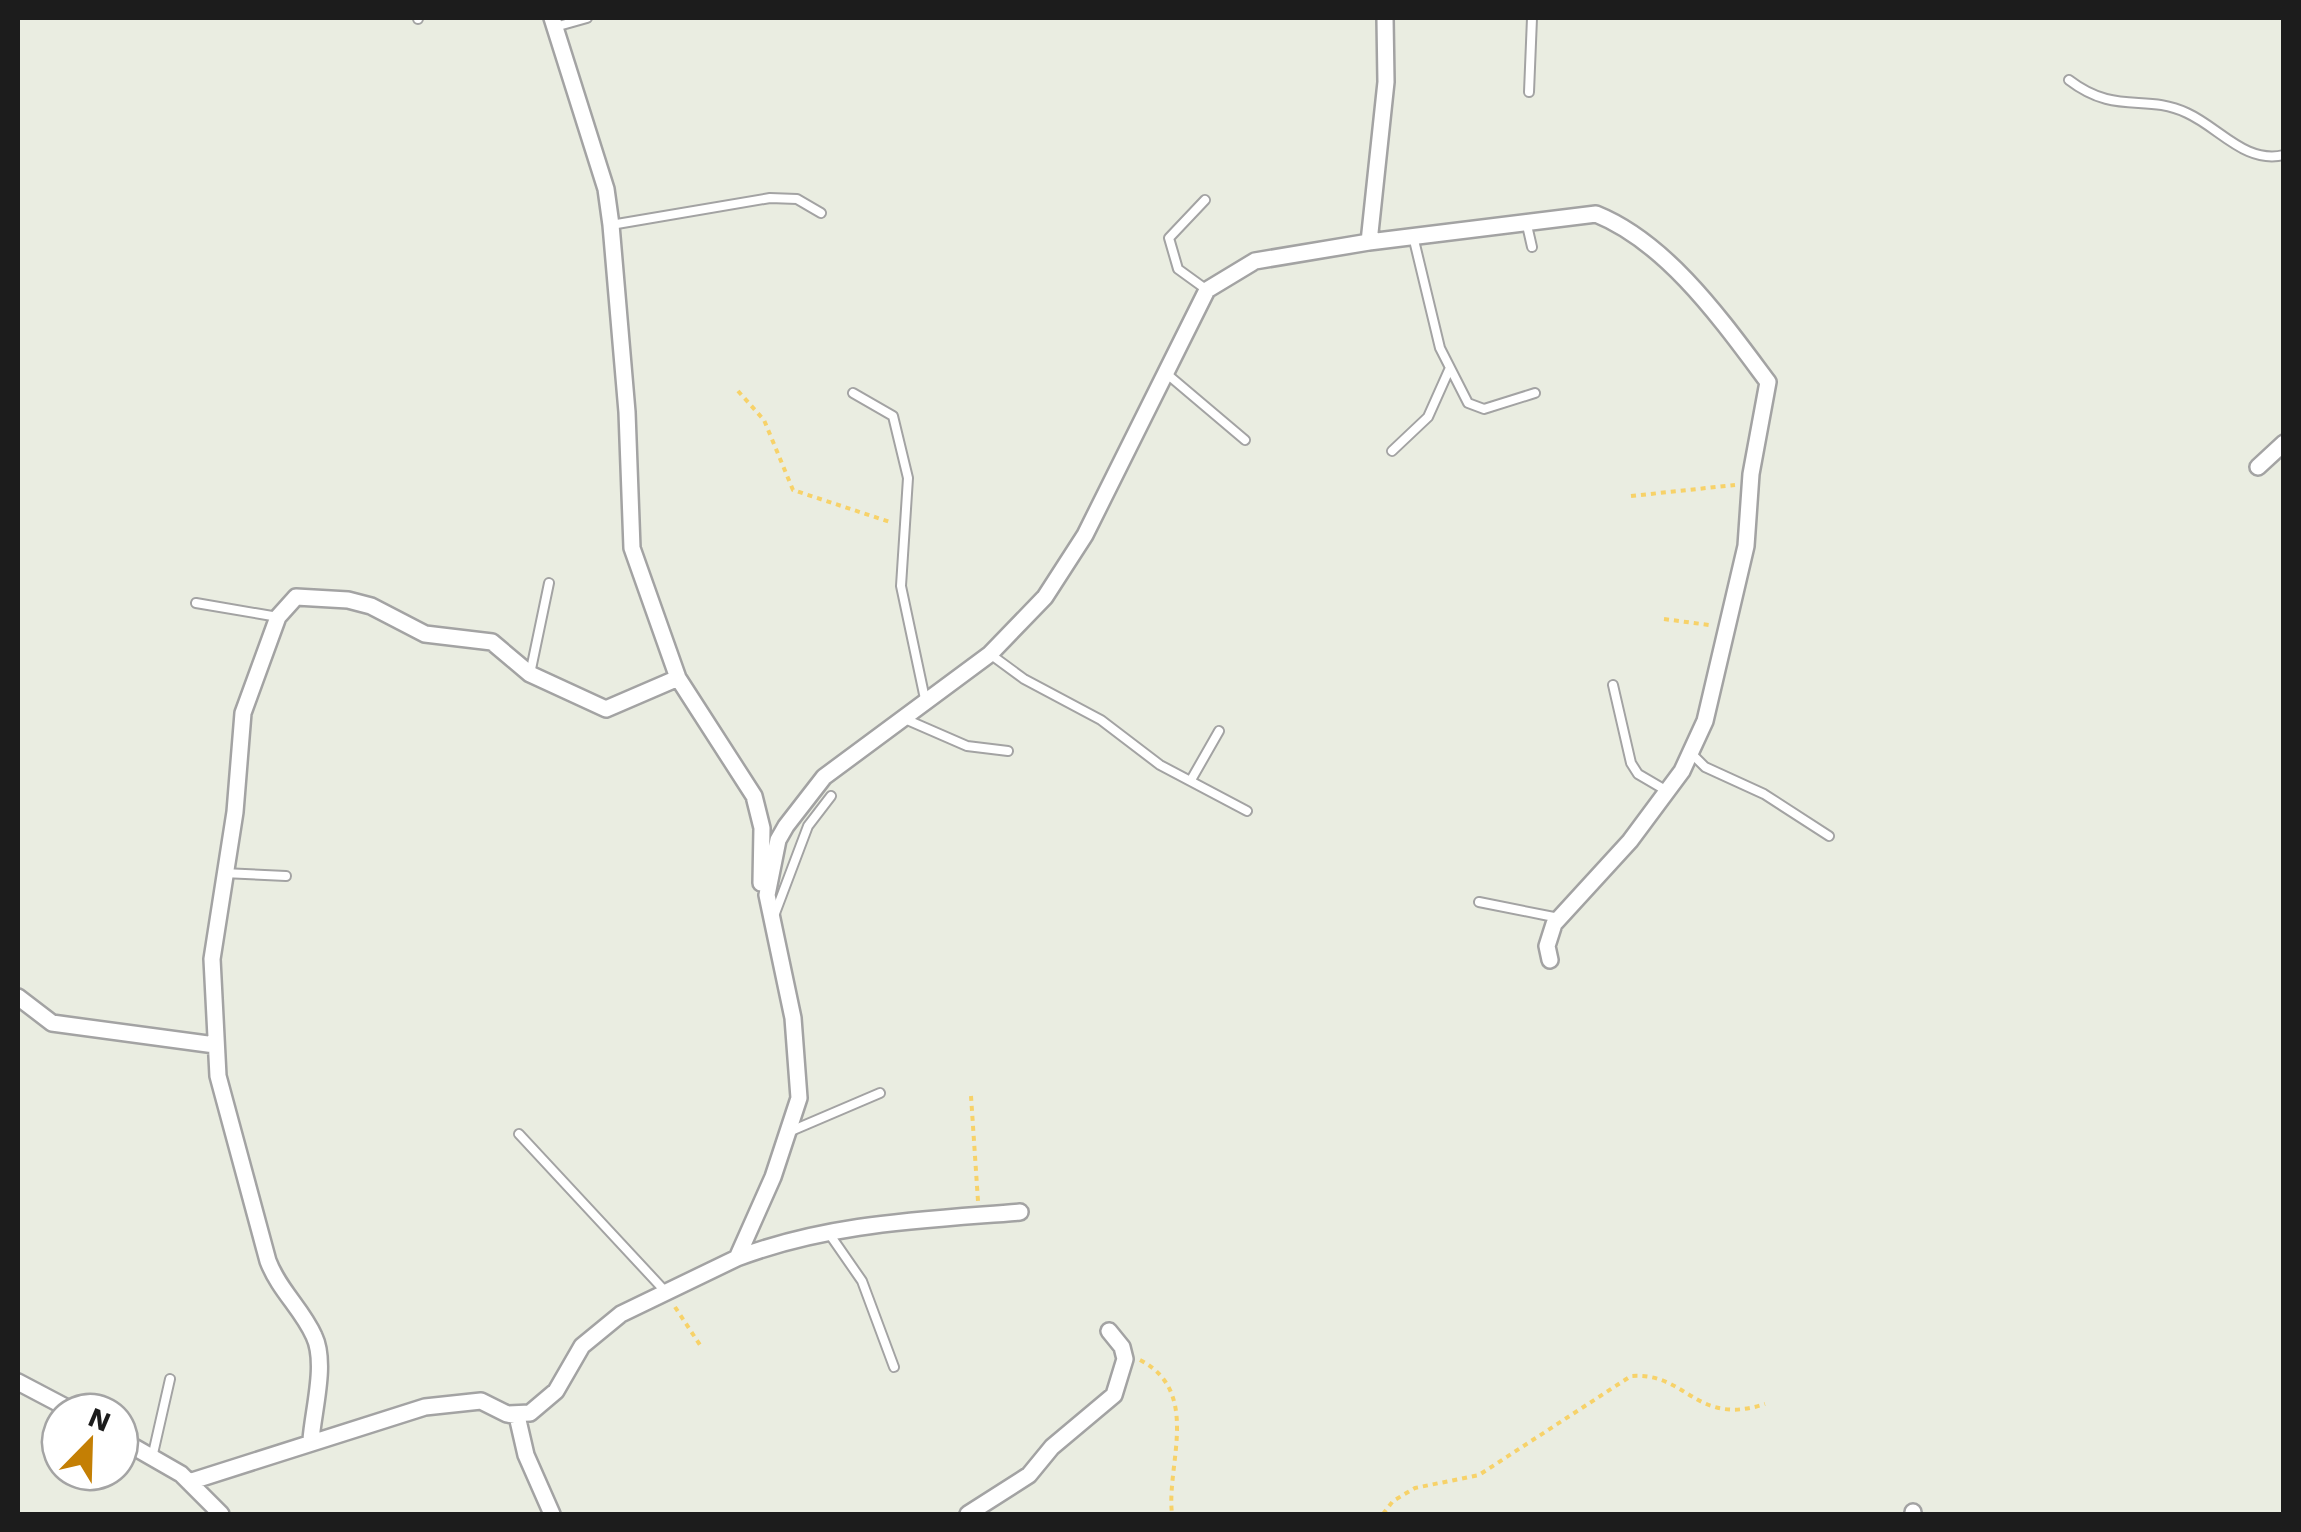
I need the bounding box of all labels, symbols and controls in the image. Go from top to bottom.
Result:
north arrow [40,1392,140,1492]
text: N [84,1400,116,1439]

